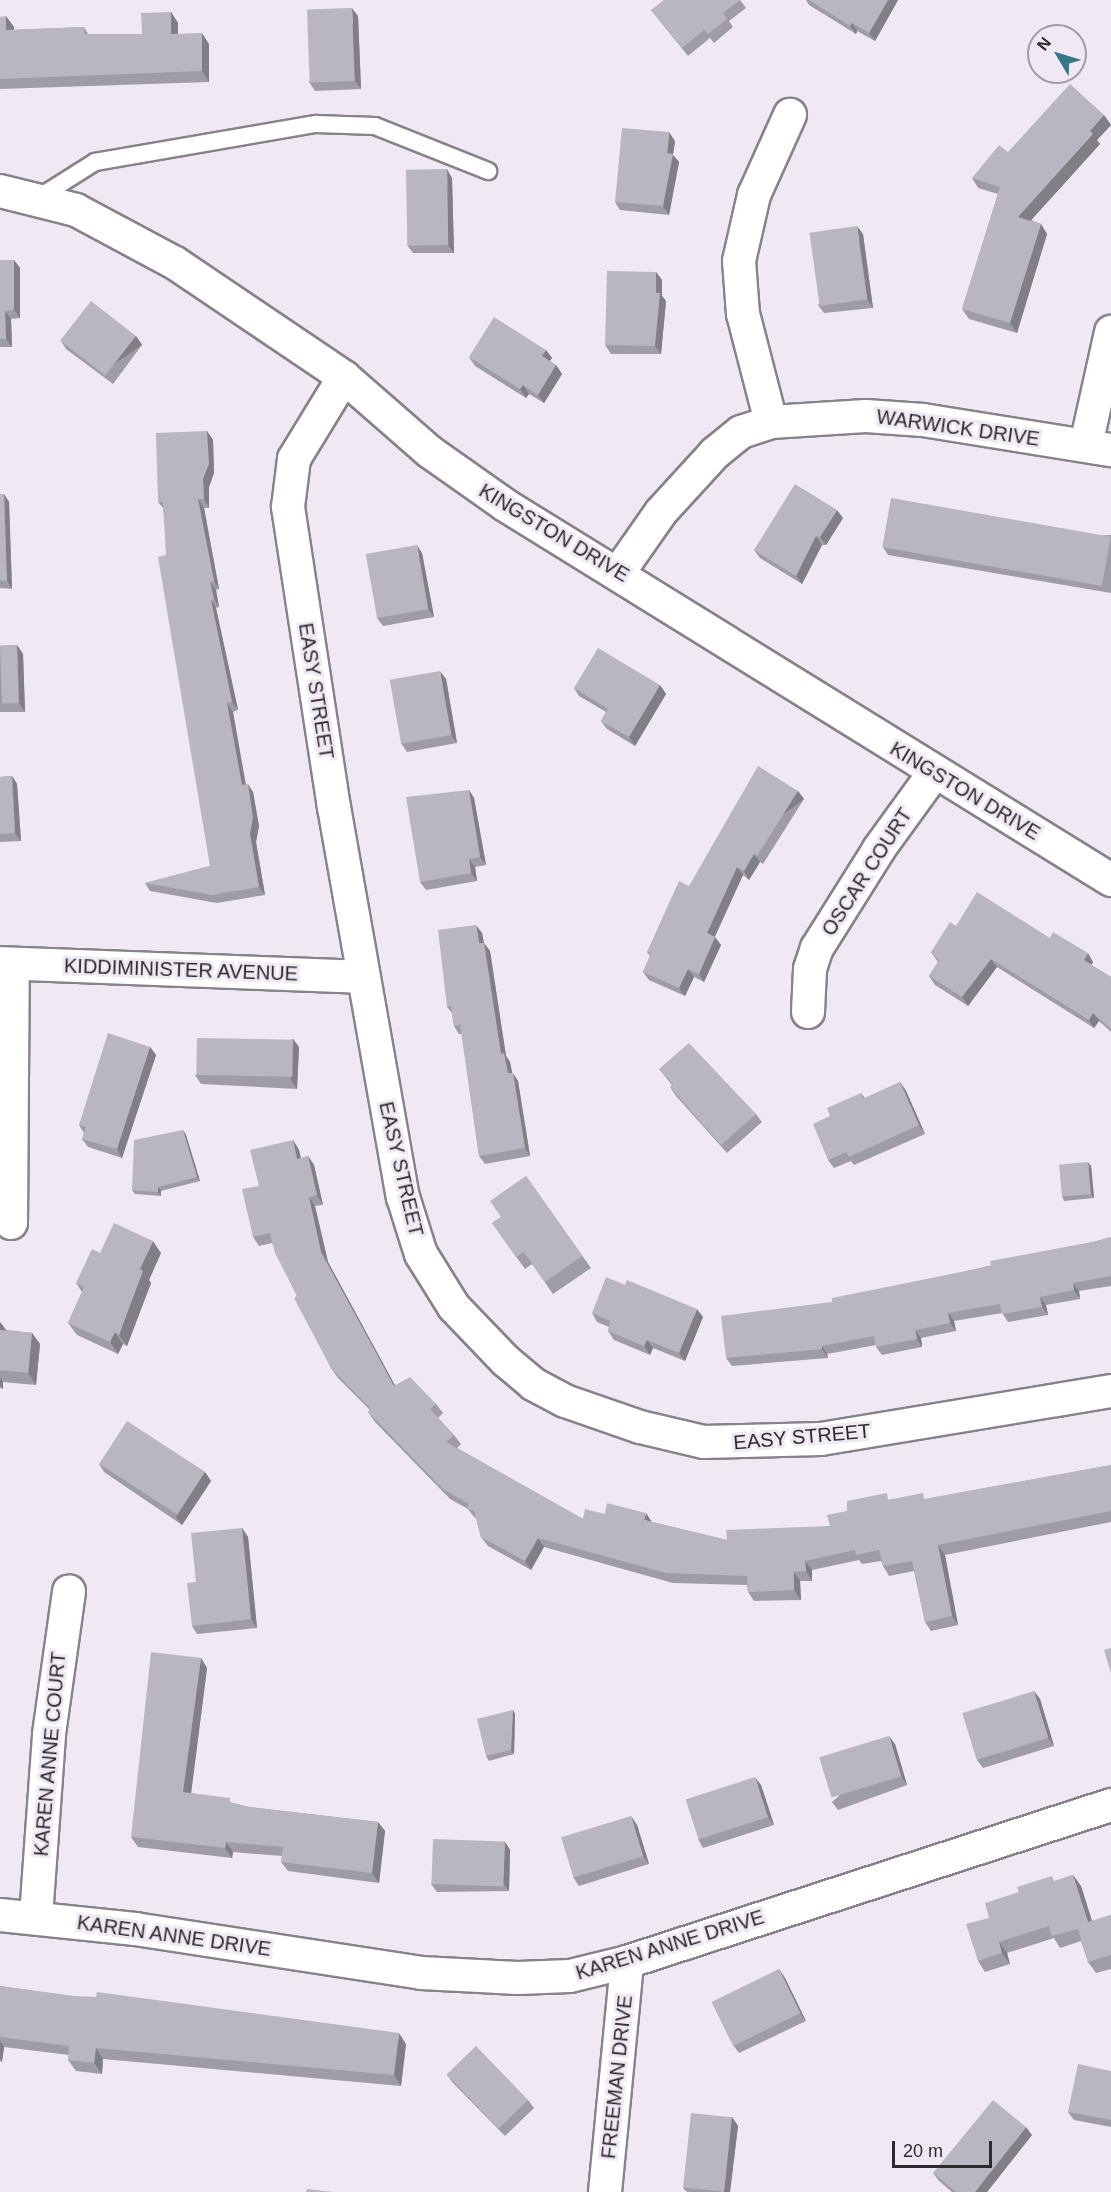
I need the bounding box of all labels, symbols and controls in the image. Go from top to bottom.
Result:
north arrow [1027,24,1087,84]
text: N [1034,34,1054,54]
street label: WARWICK DRIVE [875,405,1041,451]
street label: KINGSTON DRIVE [475,479,633,587]
street label: EASY STREET [293,621,339,761]
street label: KINGSTON DRIVE [886,737,1044,845]
street label: OSCAR COURT [817,804,917,940]
street label: KIDDIMINISTER AVENUE [63,954,299,986]
street label: EASY STREET [374,1099,428,1239]
street label: EASY STREET [732,1419,872,1455]
street label: KAREN ANNE COURT [29,1650,71,1858]
street label: KAREN ANNE DRIVE [572,1905,768,1985]
street label: KAREN ANNE DRIVE [75,1910,273,1962]
street label: FREEMAN DRIVE [596,1994,638,2160]
scale bar [895,2129,996,2167]
text: 20 m [903,2141,943,2161]

